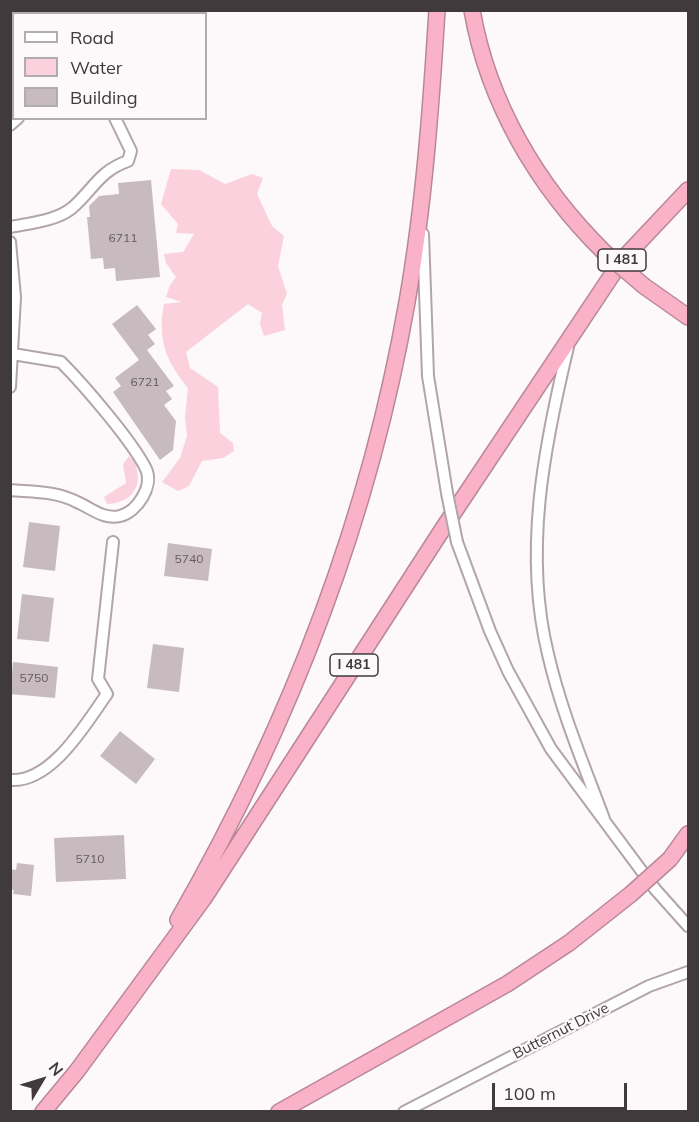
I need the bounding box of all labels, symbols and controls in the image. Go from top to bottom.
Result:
legend [12,12,207,120]
text: Road [70,26,114,49]
text: Water [70,56,122,79]
text: Building [70,86,138,109]
house number: 6711 [109,231,137,245]
road number: I 481 [598,249,646,271]
house number: 6721 [131,375,159,389]
house number: 5740 [175,552,203,566]
road number: I 481 [330,654,378,676]
house number: 5750 [20,671,48,685]
house number: 5710 [76,852,104,866]
street label: Butternut Drive [510,999,612,1063]
north arrow [12,1050,72,1110]
text: N [45,1058,68,1080]
scale bar [495,1071,630,1109]
text: 100 m [503,1082,556,1105]

